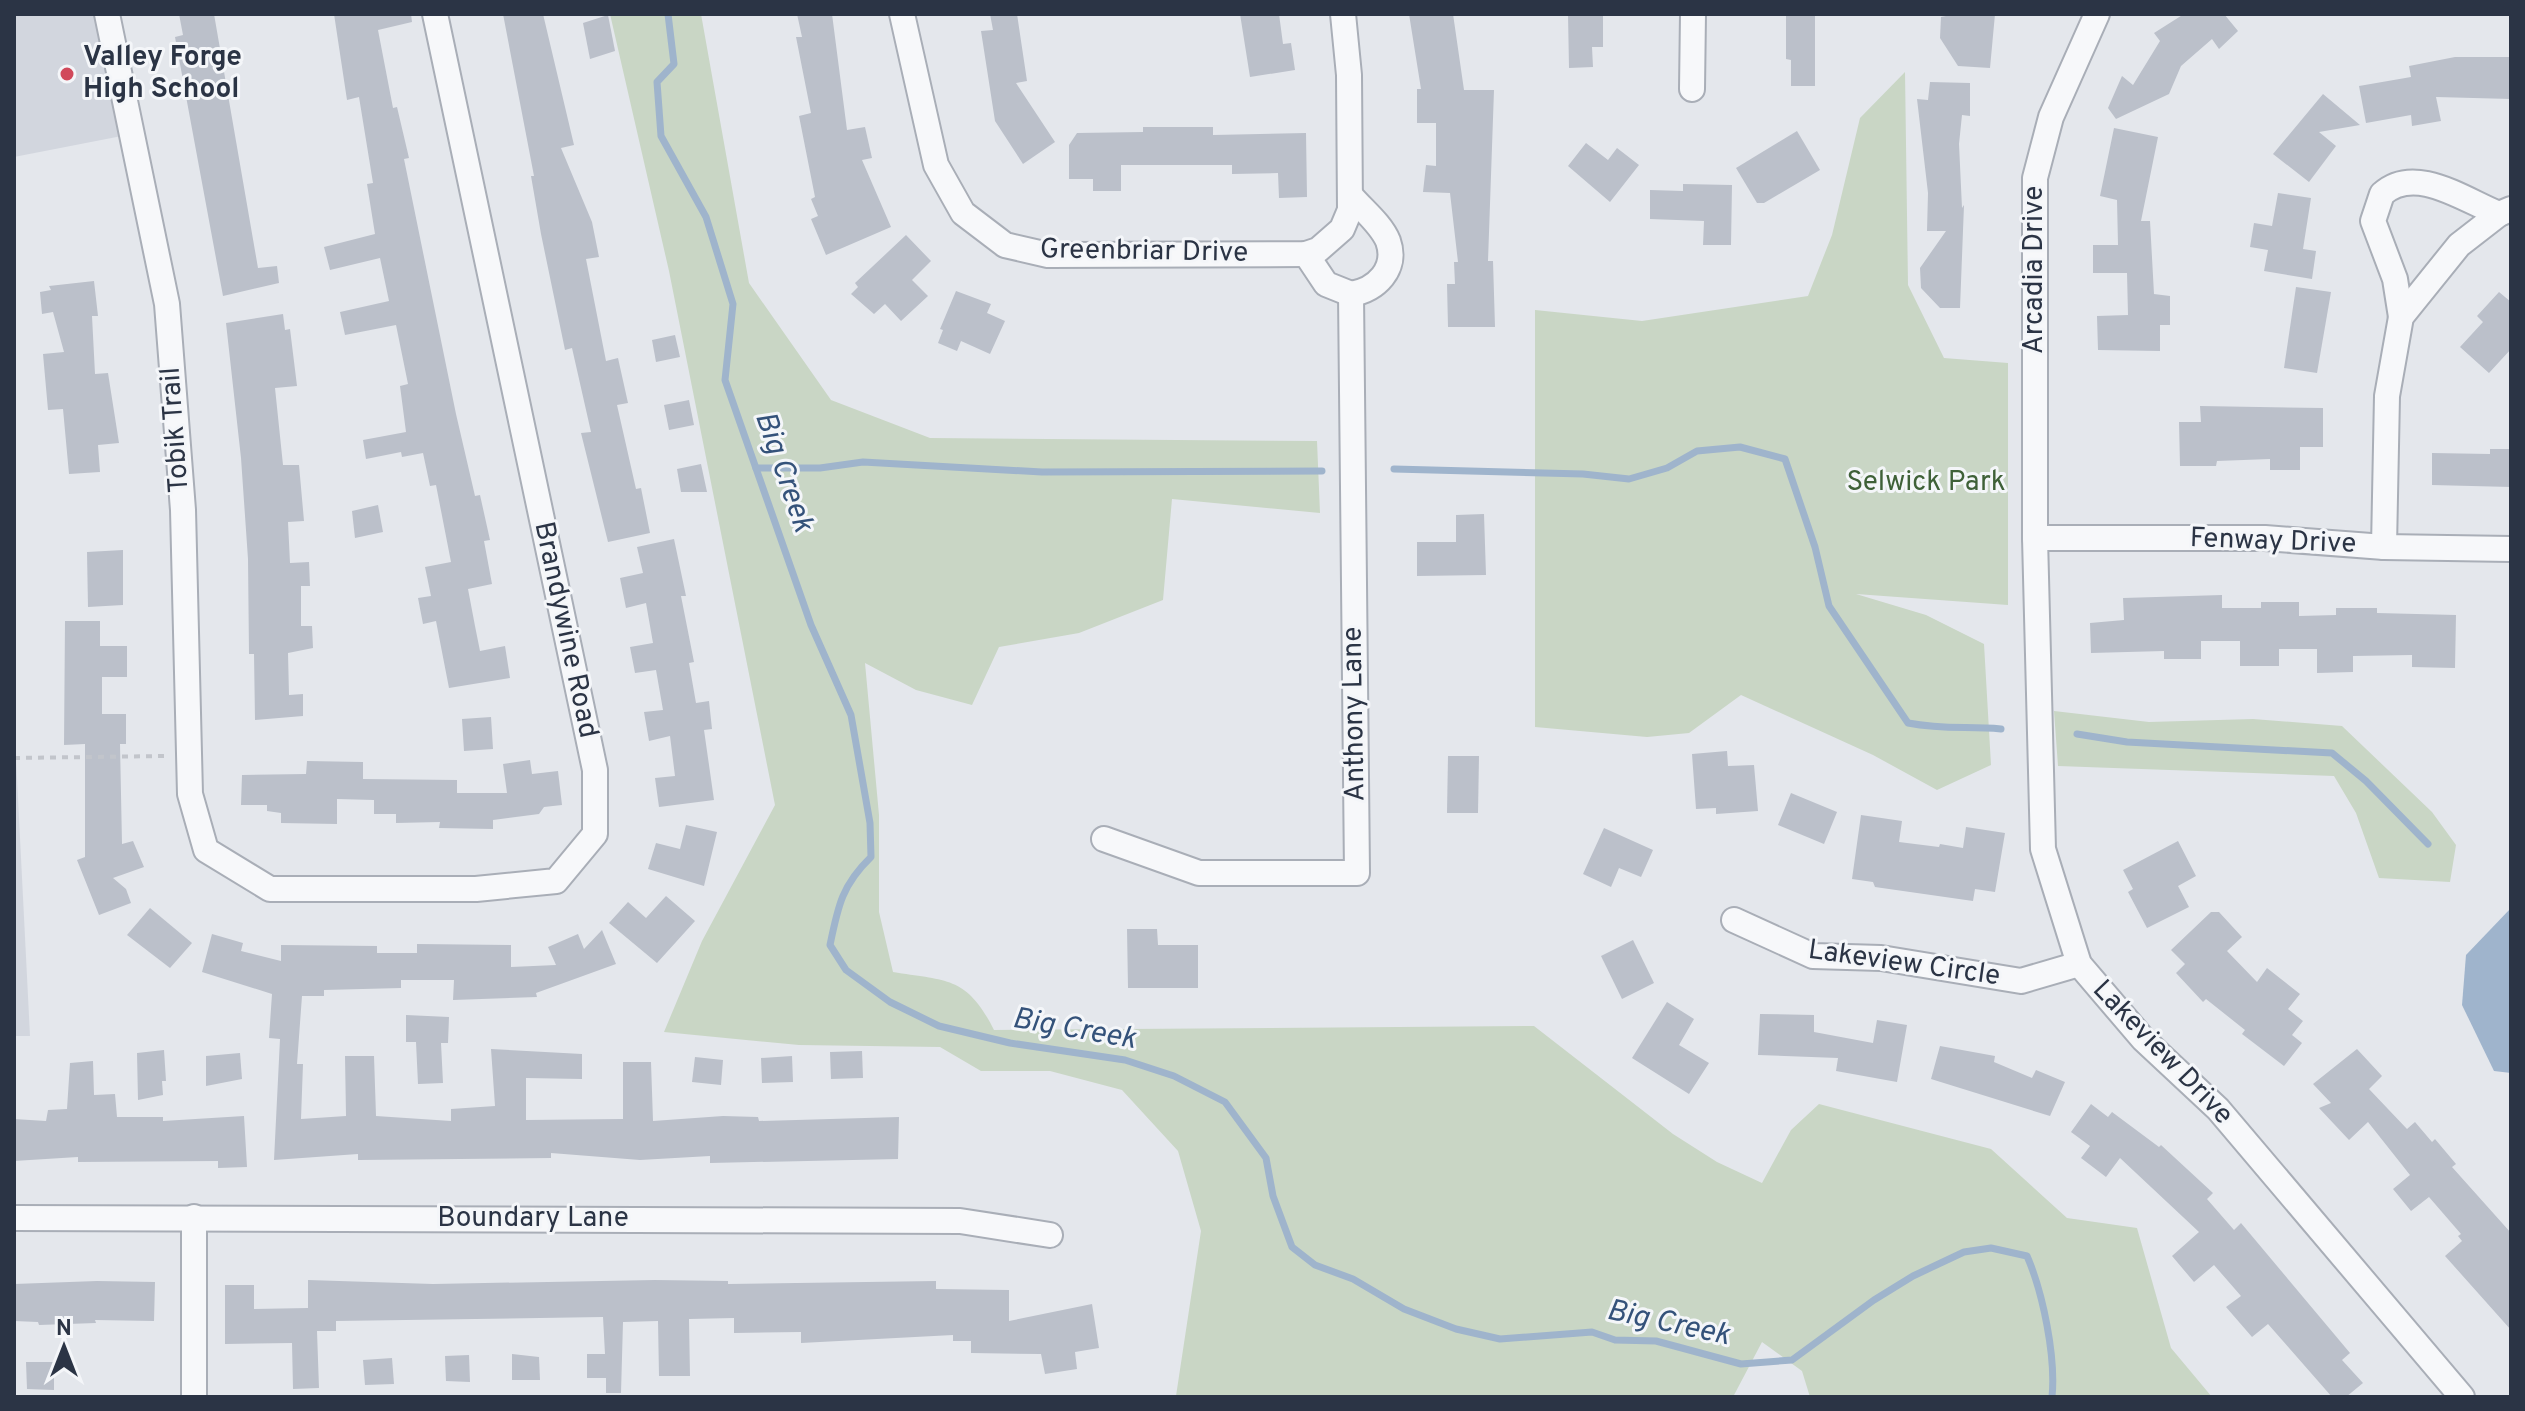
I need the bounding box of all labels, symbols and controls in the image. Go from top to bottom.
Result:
place label: Valley Forge High School [83,40,242,108]
marker: Valley Forge High School [58,65,76,83]
street label: Arcadia Drive [2017,186,2053,354]
street label: Greenbriar Drive [1039,232,1249,272]
street label: Tobik Trail [154,366,198,494]
water label: Big Creek [745,407,821,538]
park label: Selwick Park [1846,465,2006,501]
street label: Brandywine Road [524,518,606,742]
street label: Fenway Drive [2189,521,2357,563]
street label: Anthony Lane [1335,626,1375,802]
street label: Lakeview Circle [1806,933,2002,995]
street label: Lakeview Drive [2084,973,2240,1133]
water label: Big Creek [1009,1001,1140,1059]
street label: Boundary Lane [437,1201,629,1237]
water label: Big Creek [1603,1293,1734,1355]
north arrow [24,1307,104,1387]
text: N [56,1316,72,1343]

